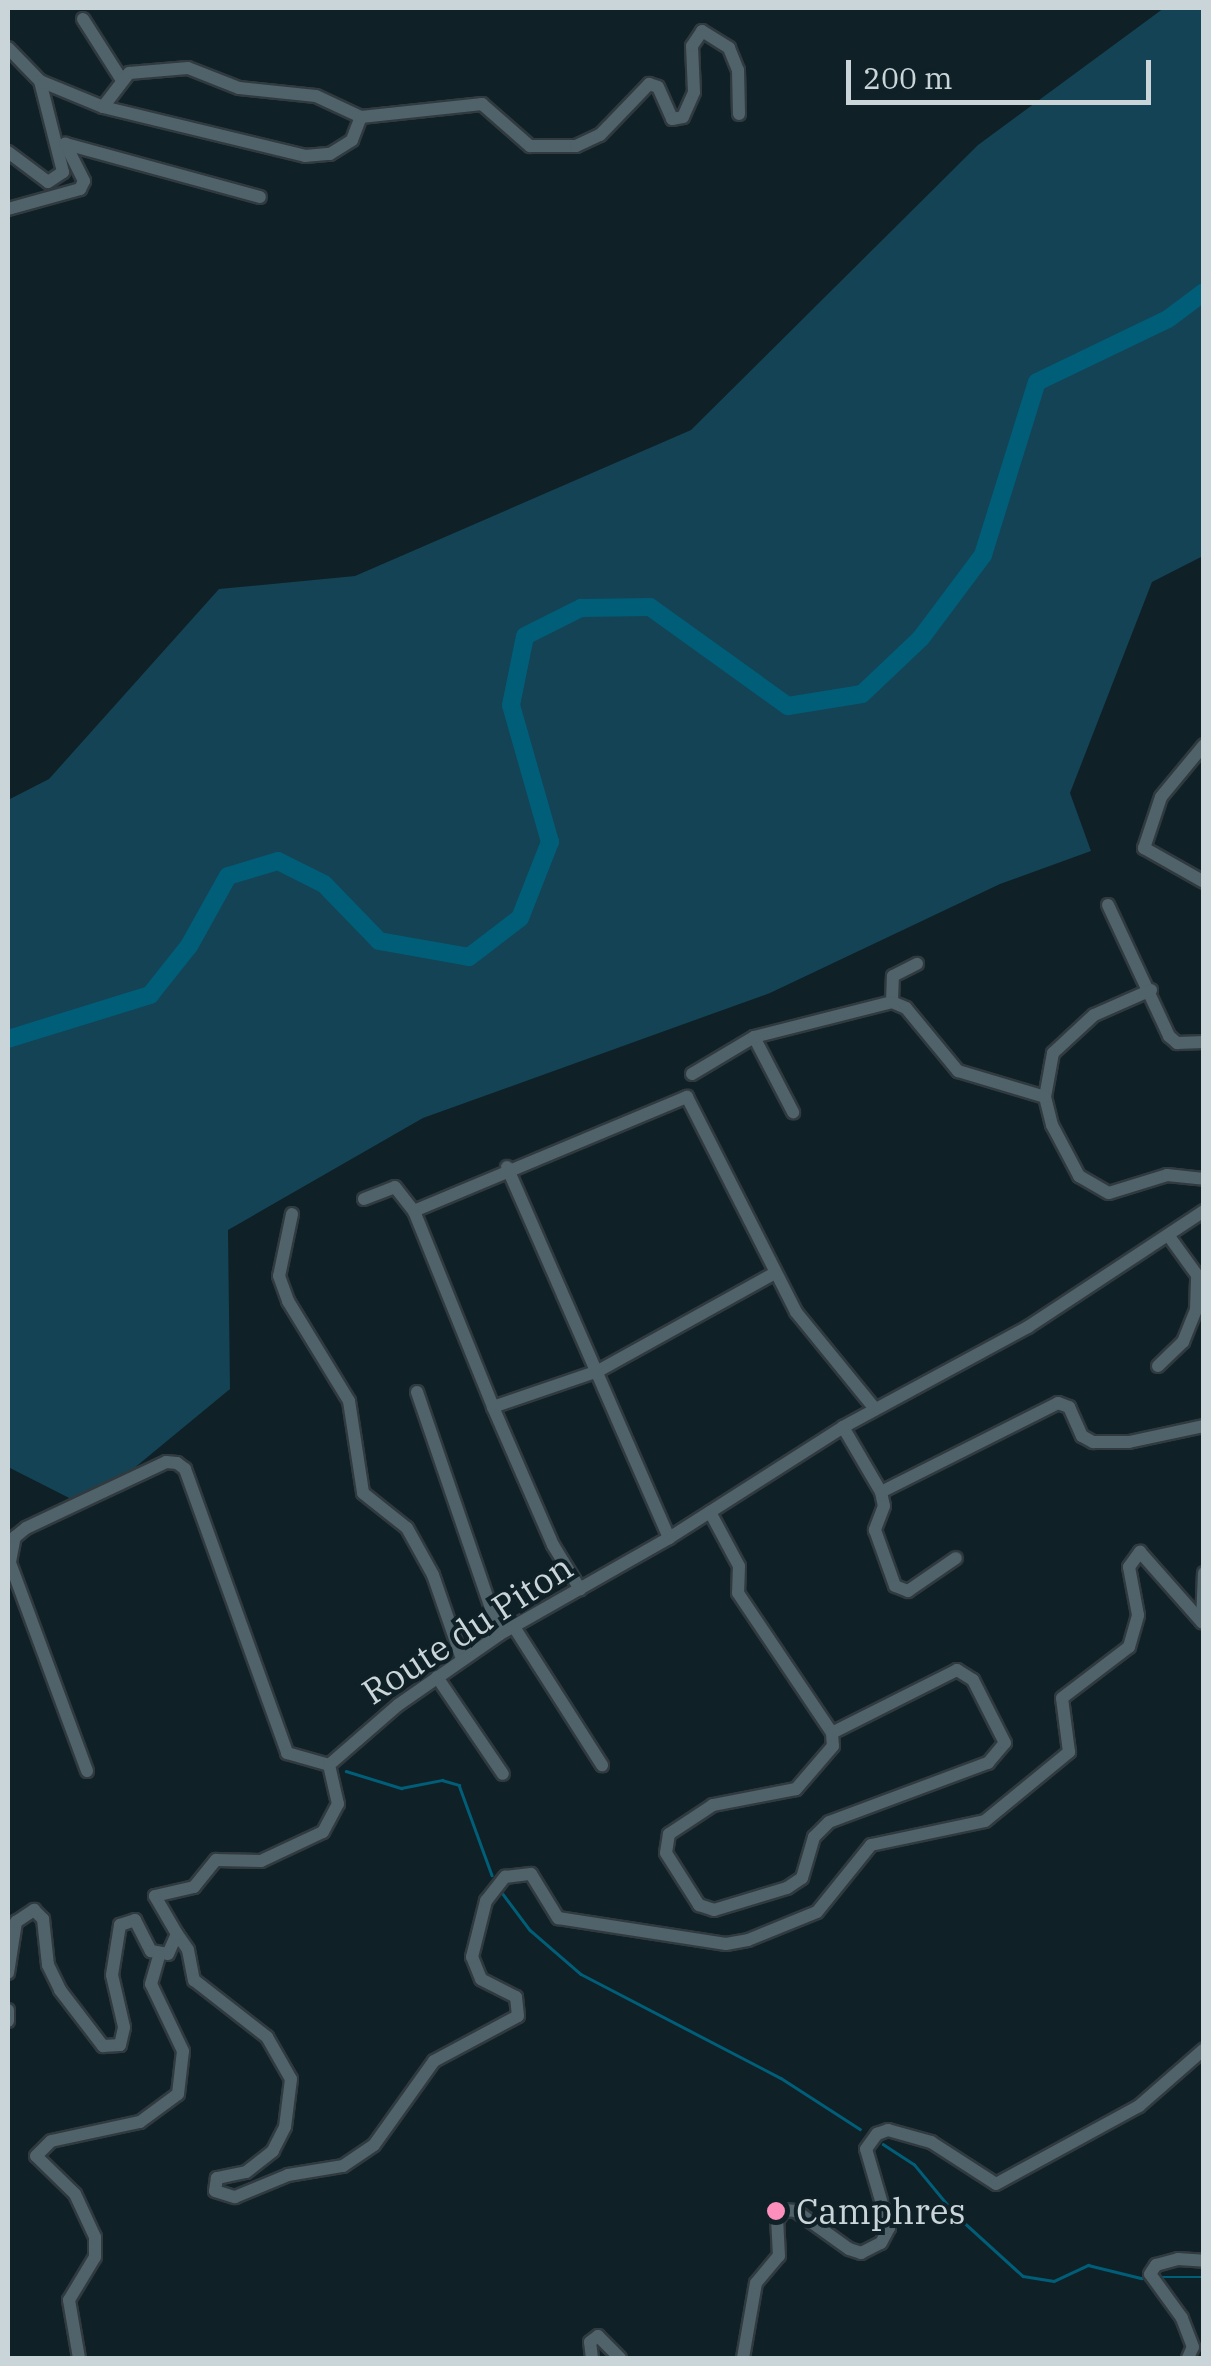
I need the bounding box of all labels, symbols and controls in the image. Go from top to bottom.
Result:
scale bar [851,40,1156,102]
text: 200 m [863,58,953,97]
street label: Route du Piton [354,1545,580,1713]
place label: Camphres [796,2190,965,2232]
marker: Camphres [765,2200,787,2222]

